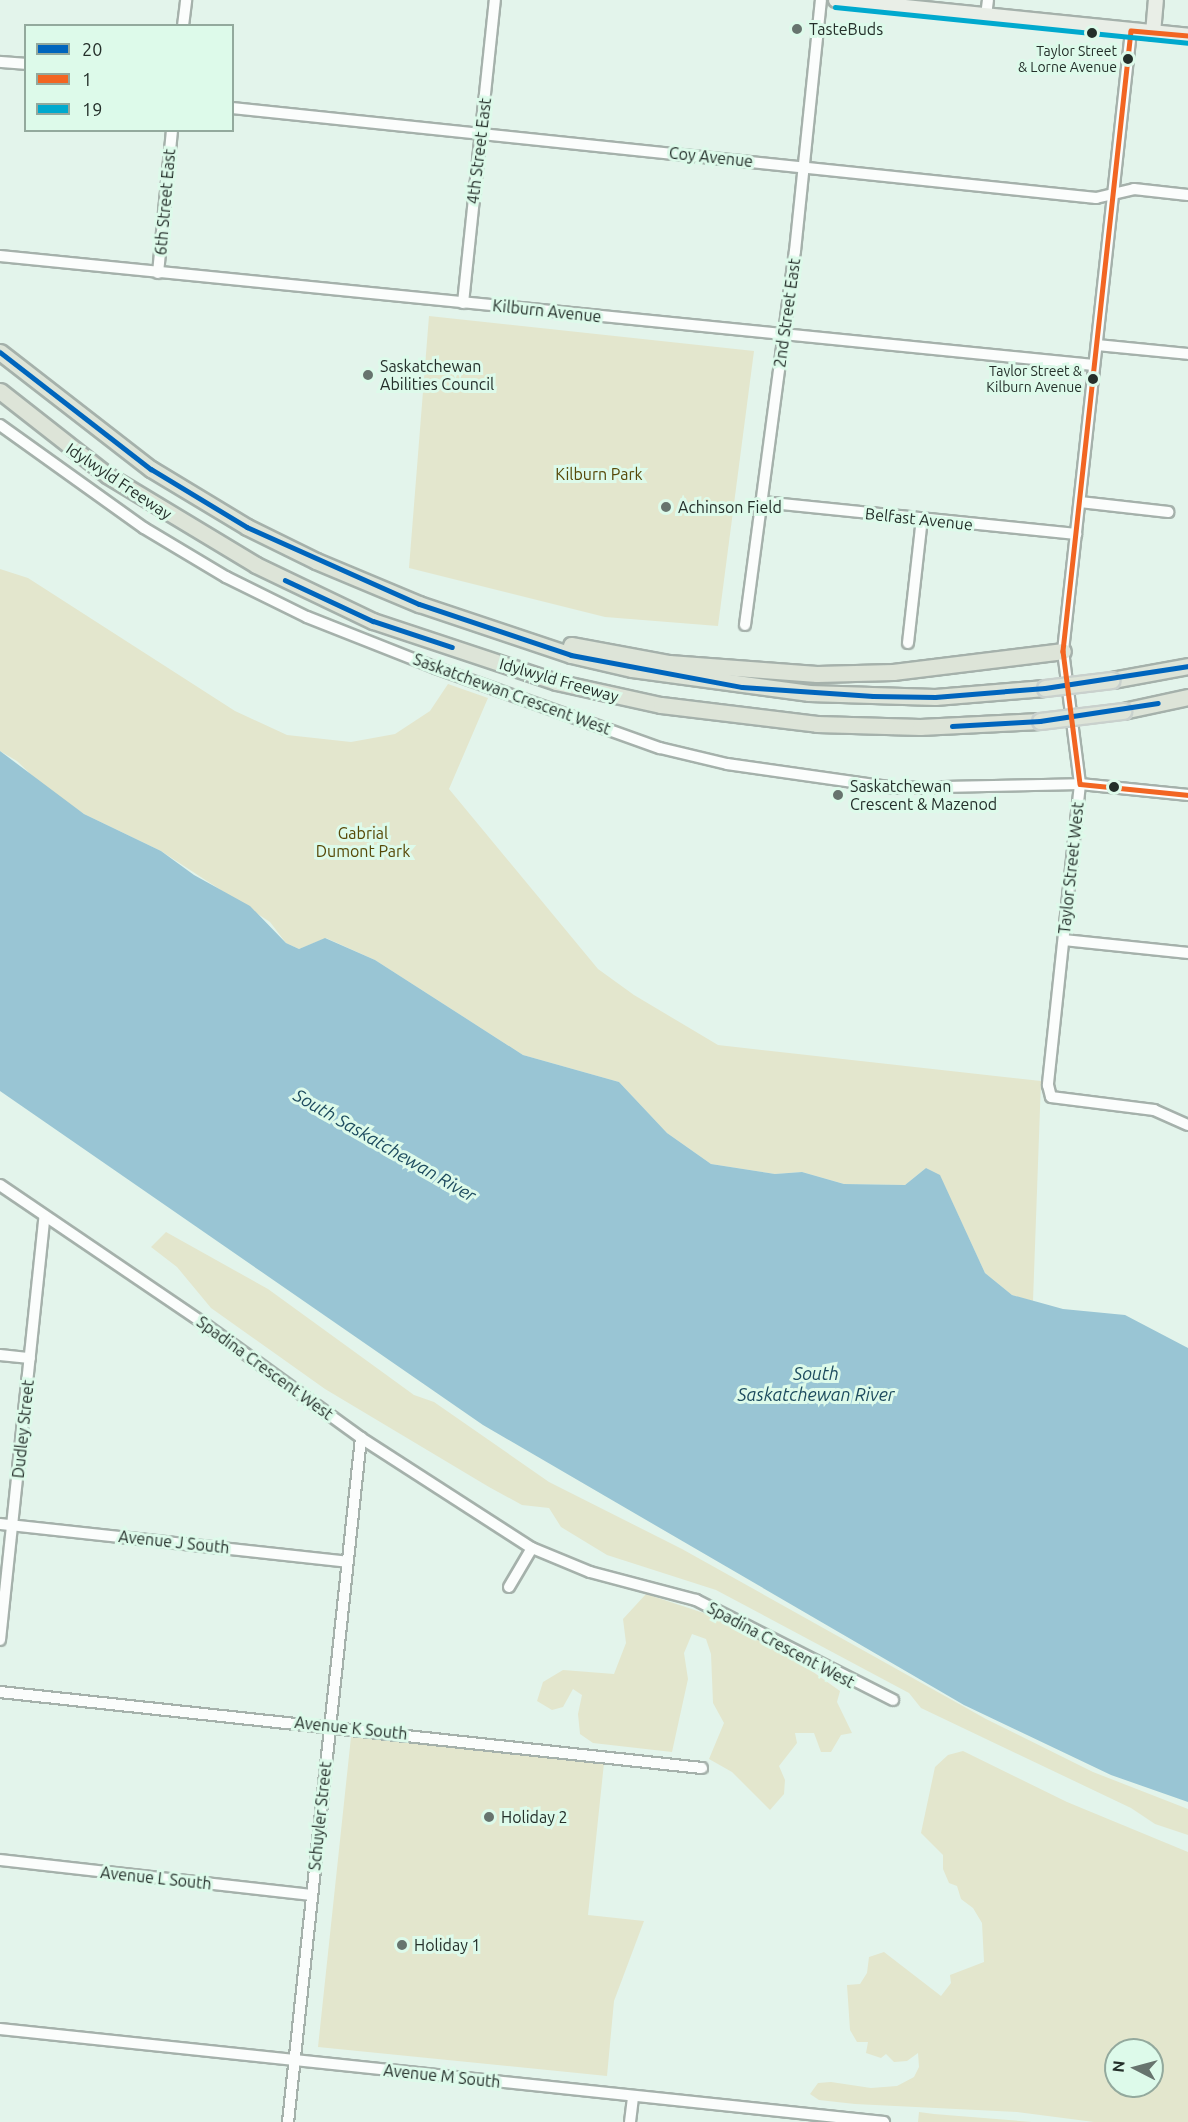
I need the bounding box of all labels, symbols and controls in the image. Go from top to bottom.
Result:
place label: TasteBuds [809,19,883,39]
marker: TasteBuds [790,22,804,36]
legend [24,24,234,132]
unlabelled marker [1086,27,1098,39]
text: 20 [82,39,102,59]
place label: Taylor Street & Lorne Avenue [1018,43,1117,76]
marker: Taylor Street & Lorne Avenue [1122,53,1134,65]
text: 1 [82,69,92,89]
street label: 4th Street East [463,97,495,205]
text: 19 [82,99,102,119]
street label: Coy Avenue [668,143,754,171]
street label: 6th Street East [151,148,179,256]
street label: 2nd Street East [770,257,804,369]
street label: Kilburn Avenue [492,296,602,326]
place label: Saskatchewan Abilities Council [380,356,494,394]
place label: Taylor Street & Kilburn Avenue [986,363,1082,396]
marker: Saskatchewan Abilities Council [361,368,375,382]
marker: Taylor Street & Kilburn Avenue [1087,373,1099,385]
street label: Idylwyld Freeway [63,439,175,523]
park label: Kilburn Park [555,464,643,484]
place label: Achinson Field [678,497,782,517]
marker: Achinson Field [659,500,673,514]
street label: Belfast Avenue [864,504,974,534]
street label: Saskatchewan Crescent West [411,649,613,739]
street label: Idylwyld Freeway [497,654,621,706]
place label: Saskatchewan Crescent & Mazenod [850,776,997,814]
unlabelled marker [1108,781,1120,793]
marker: Saskatchewan Crescent & Mazenod [831,788,845,802]
street label: Taylor Street West [1055,801,1087,935]
park label: Gabrial Dumont Park [316,823,410,861]
water label: South Saskatchewan River [290,1084,480,1206]
street label: Spadina Crescent West [193,1312,337,1424]
water label: South Saskatchewan River [737,1363,895,1406]
street label: Dudley Street [8,1379,38,1479]
street label: Avenue J South [118,1527,230,1557]
street label: Spadina Crescent West [704,1598,858,1692]
street label: Avenue K South [294,1713,408,1743]
street label: Schuyler Street [305,1761,335,1871]
place label: Holiday 2 [501,1807,568,1827]
marker: Holiday 2 [482,1810,496,1824]
street label: Avenue L South [99,1863,213,1893]
place label: Holiday 1 [414,1935,481,1955]
marker: Holiday 1 [395,1938,409,1952]
north arrow [1104,2038,1164,2098]
text: N [1109,2059,1128,2073]
street label: Avenue M South [383,2060,501,2092]

